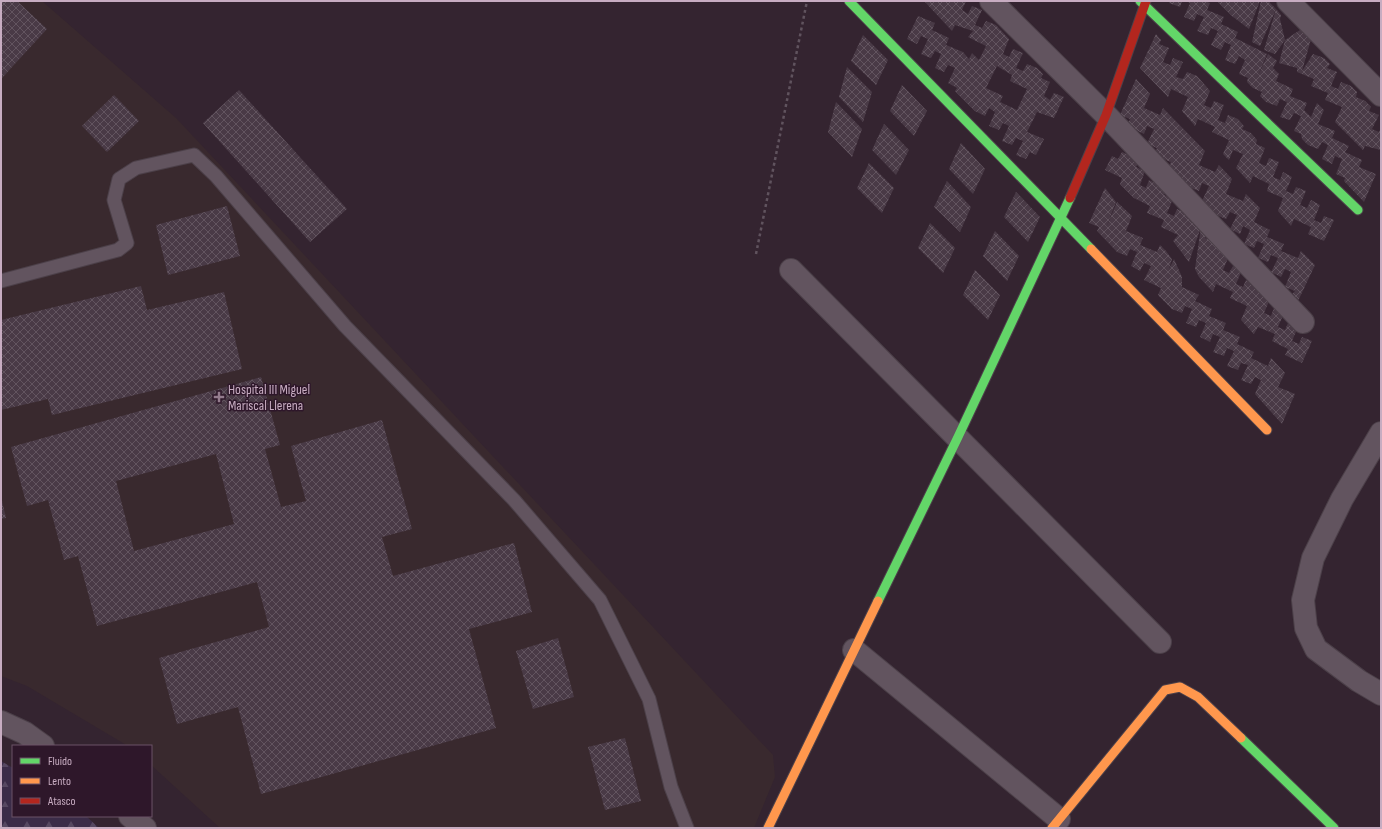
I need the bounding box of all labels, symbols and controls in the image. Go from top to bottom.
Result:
place label: Hospital III Miguel Mariscal Llerena [228,381,310,414]
marker: Hospital III Miguel Mariscal Llerena [213,391,225,403]
legend [12,745,152,817]
text: Fluido [48,754,72,769]
text: Lento [48,774,71,789]
text: Atasco [47,794,75,809]

